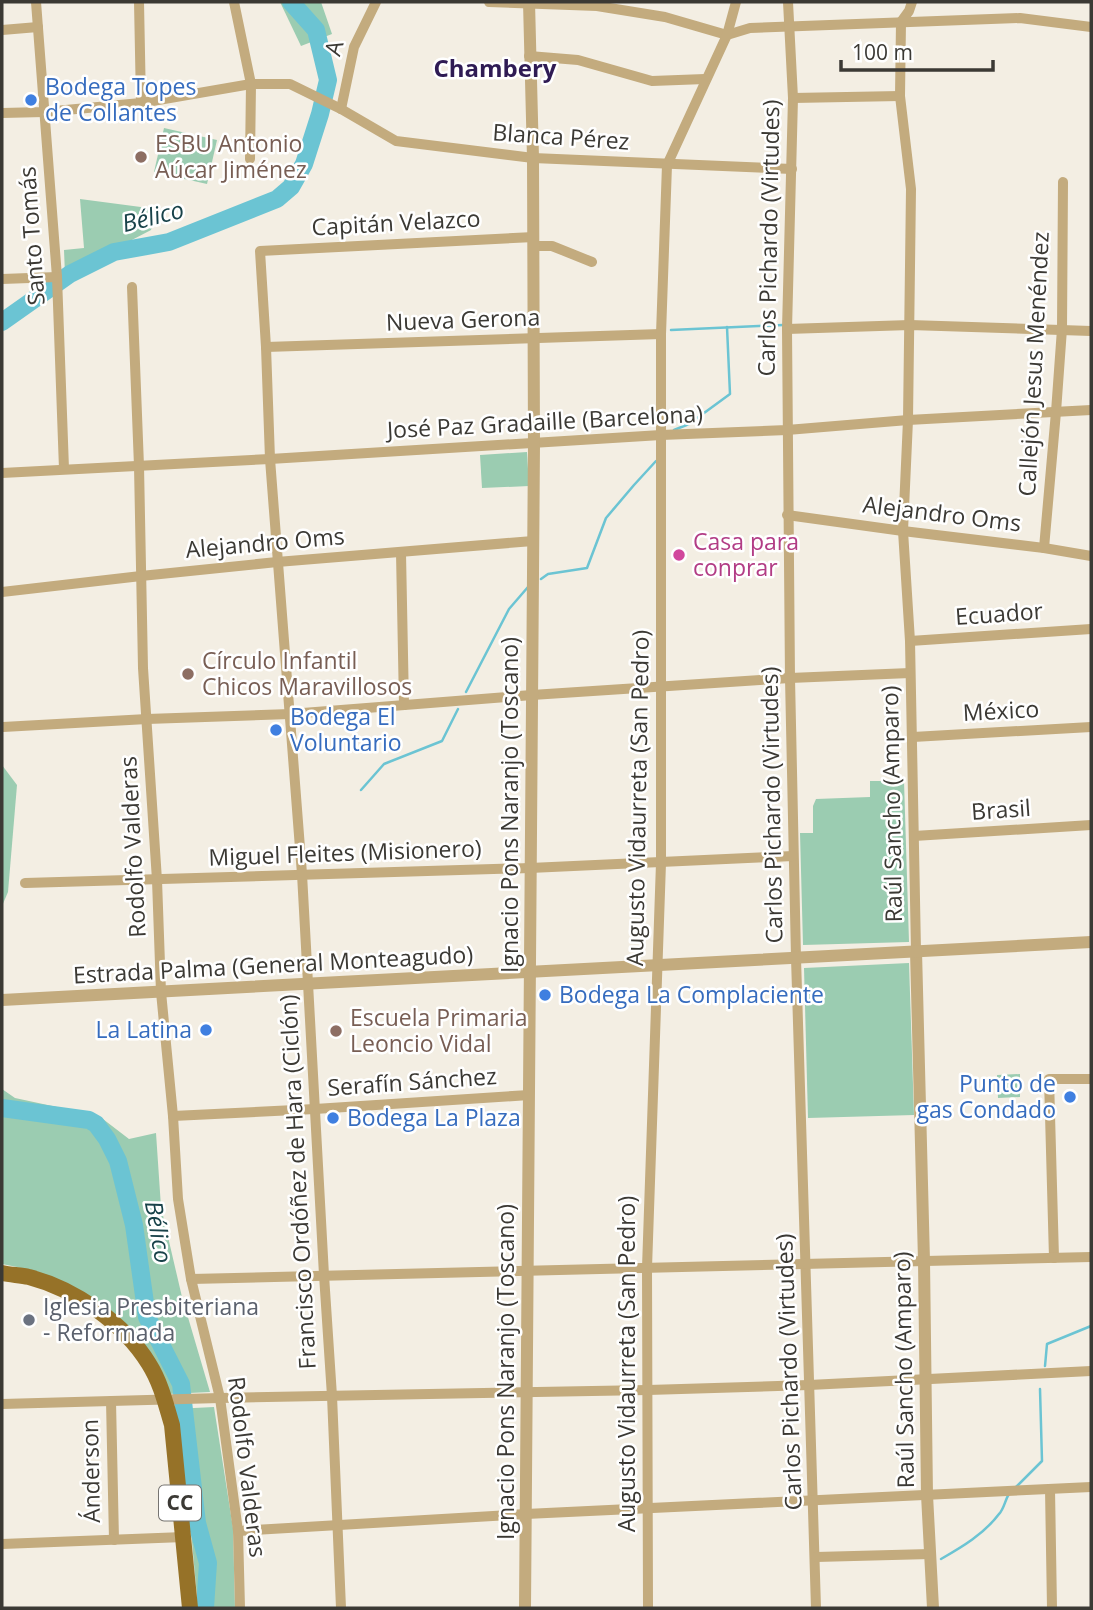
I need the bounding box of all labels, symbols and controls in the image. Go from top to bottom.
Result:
scale bar [841,28,993,72]
street label: A [316,36,351,59]
text: 100 m [852,38,913,66]
district label: Chambery [433,51,557,84]
place label: Bodega Topes de Collantes [45,70,196,128]
marker: Bodega Topes de Collantes [23,92,39,108]
street label: Carlos Pichardo (Virtudes) [750,99,786,377]
street label: Blanca Pérez [492,115,631,157]
place label: ESBU Antonio Aúcar Jiménez [155,127,307,185]
marker: ESBU Antonio Aúcar Jiménez [133,149,149,165]
street label: Santo Tomás [10,166,52,307]
water label: Bélico [118,192,187,239]
street label: Capitán Velazco [311,202,481,242]
street label: Callejón Jesus Menéndez [1010,231,1056,497]
street label: Nueva Gerona [385,300,541,338]
street label: José Paz Gradaille (Barcelona) [384,397,704,445]
street label: Alejandro Oms [861,487,1023,539]
street label: Alejandro Oms [184,519,346,565]
place label: Casa para conprar [693,525,799,583]
marker: Casa para conprar [671,547,687,563]
street label: Ecuador [954,594,1045,632]
street label: Augusto Vidaurreta (San Pedro) [618,629,656,966]
street label: Ignacio Pons Naranjo (Toscano) [493,637,525,973]
place label: Círculo Infantil Chicos Maravillosos [202,644,412,702]
marker: Círculo Infantil Chicos Maravillosos [180,666,196,682]
street label: Carlos Pichardo (Virtudes) [753,666,789,944]
street label: Raúl Sancho (Amparo) [873,685,909,923]
street label: México [962,692,1040,728]
place label: Bodega El Voluntario [290,700,402,758]
marker: Bodega El Voluntario [268,722,284,738]
street label: Rodolfo Valderas [111,755,153,939]
street label: Brasil [970,791,1032,827]
street label: Miguel Fleites (Misionero) [208,831,482,873]
street label: Estrada Palma (General Monteagudo) [72,938,474,990]
place label: Bodega La Complaciente [559,978,824,1010]
marker: Bodega La Complaciente [537,987,553,1003]
street label: Francisco Ordóñez de Hara (Ciclón) [271,994,323,1370]
place label: Escuela Primaria Leoncio Vidal [350,1001,527,1059]
place label: La Latina [96,1013,192,1045]
marker: La Latina [198,1022,214,1038]
marker: Escuela Primaria Leoncio Vidal [328,1023,344,1039]
street label: Serafín Sánchez [326,1059,498,1103]
place label: Punto de gas Condado [917,1067,1056,1125]
marker: Punto de gas Condado [1062,1089,1078,1105]
place label: Bodega La Plaza [347,1101,521,1133]
marker: Bodega La Plaza [325,1110,341,1126]
street label: Augusto Vidaurreta (San Pedro) [610,1196,642,1532]
water label: Bélico [138,1198,181,1266]
street label: Ignacio Pons Naranjo (Toscano) [489,1204,521,1540]
street label: Carlos Pichardo (Virtudes) [767,1233,809,1511]
street label: Raúl Sancho (Amparo) [885,1251,921,1489]
place label: Iglesia Presbiteriana - Reformada [43,1290,259,1348]
marker: Iglesia Presbiteriana - Reformada [21,1312,37,1328]
street label: Rodolfo Valderas [221,1375,275,1559]
street label: Ánderson [73,1419,107,1523]
road number: CC [159,1486,201,1520]

